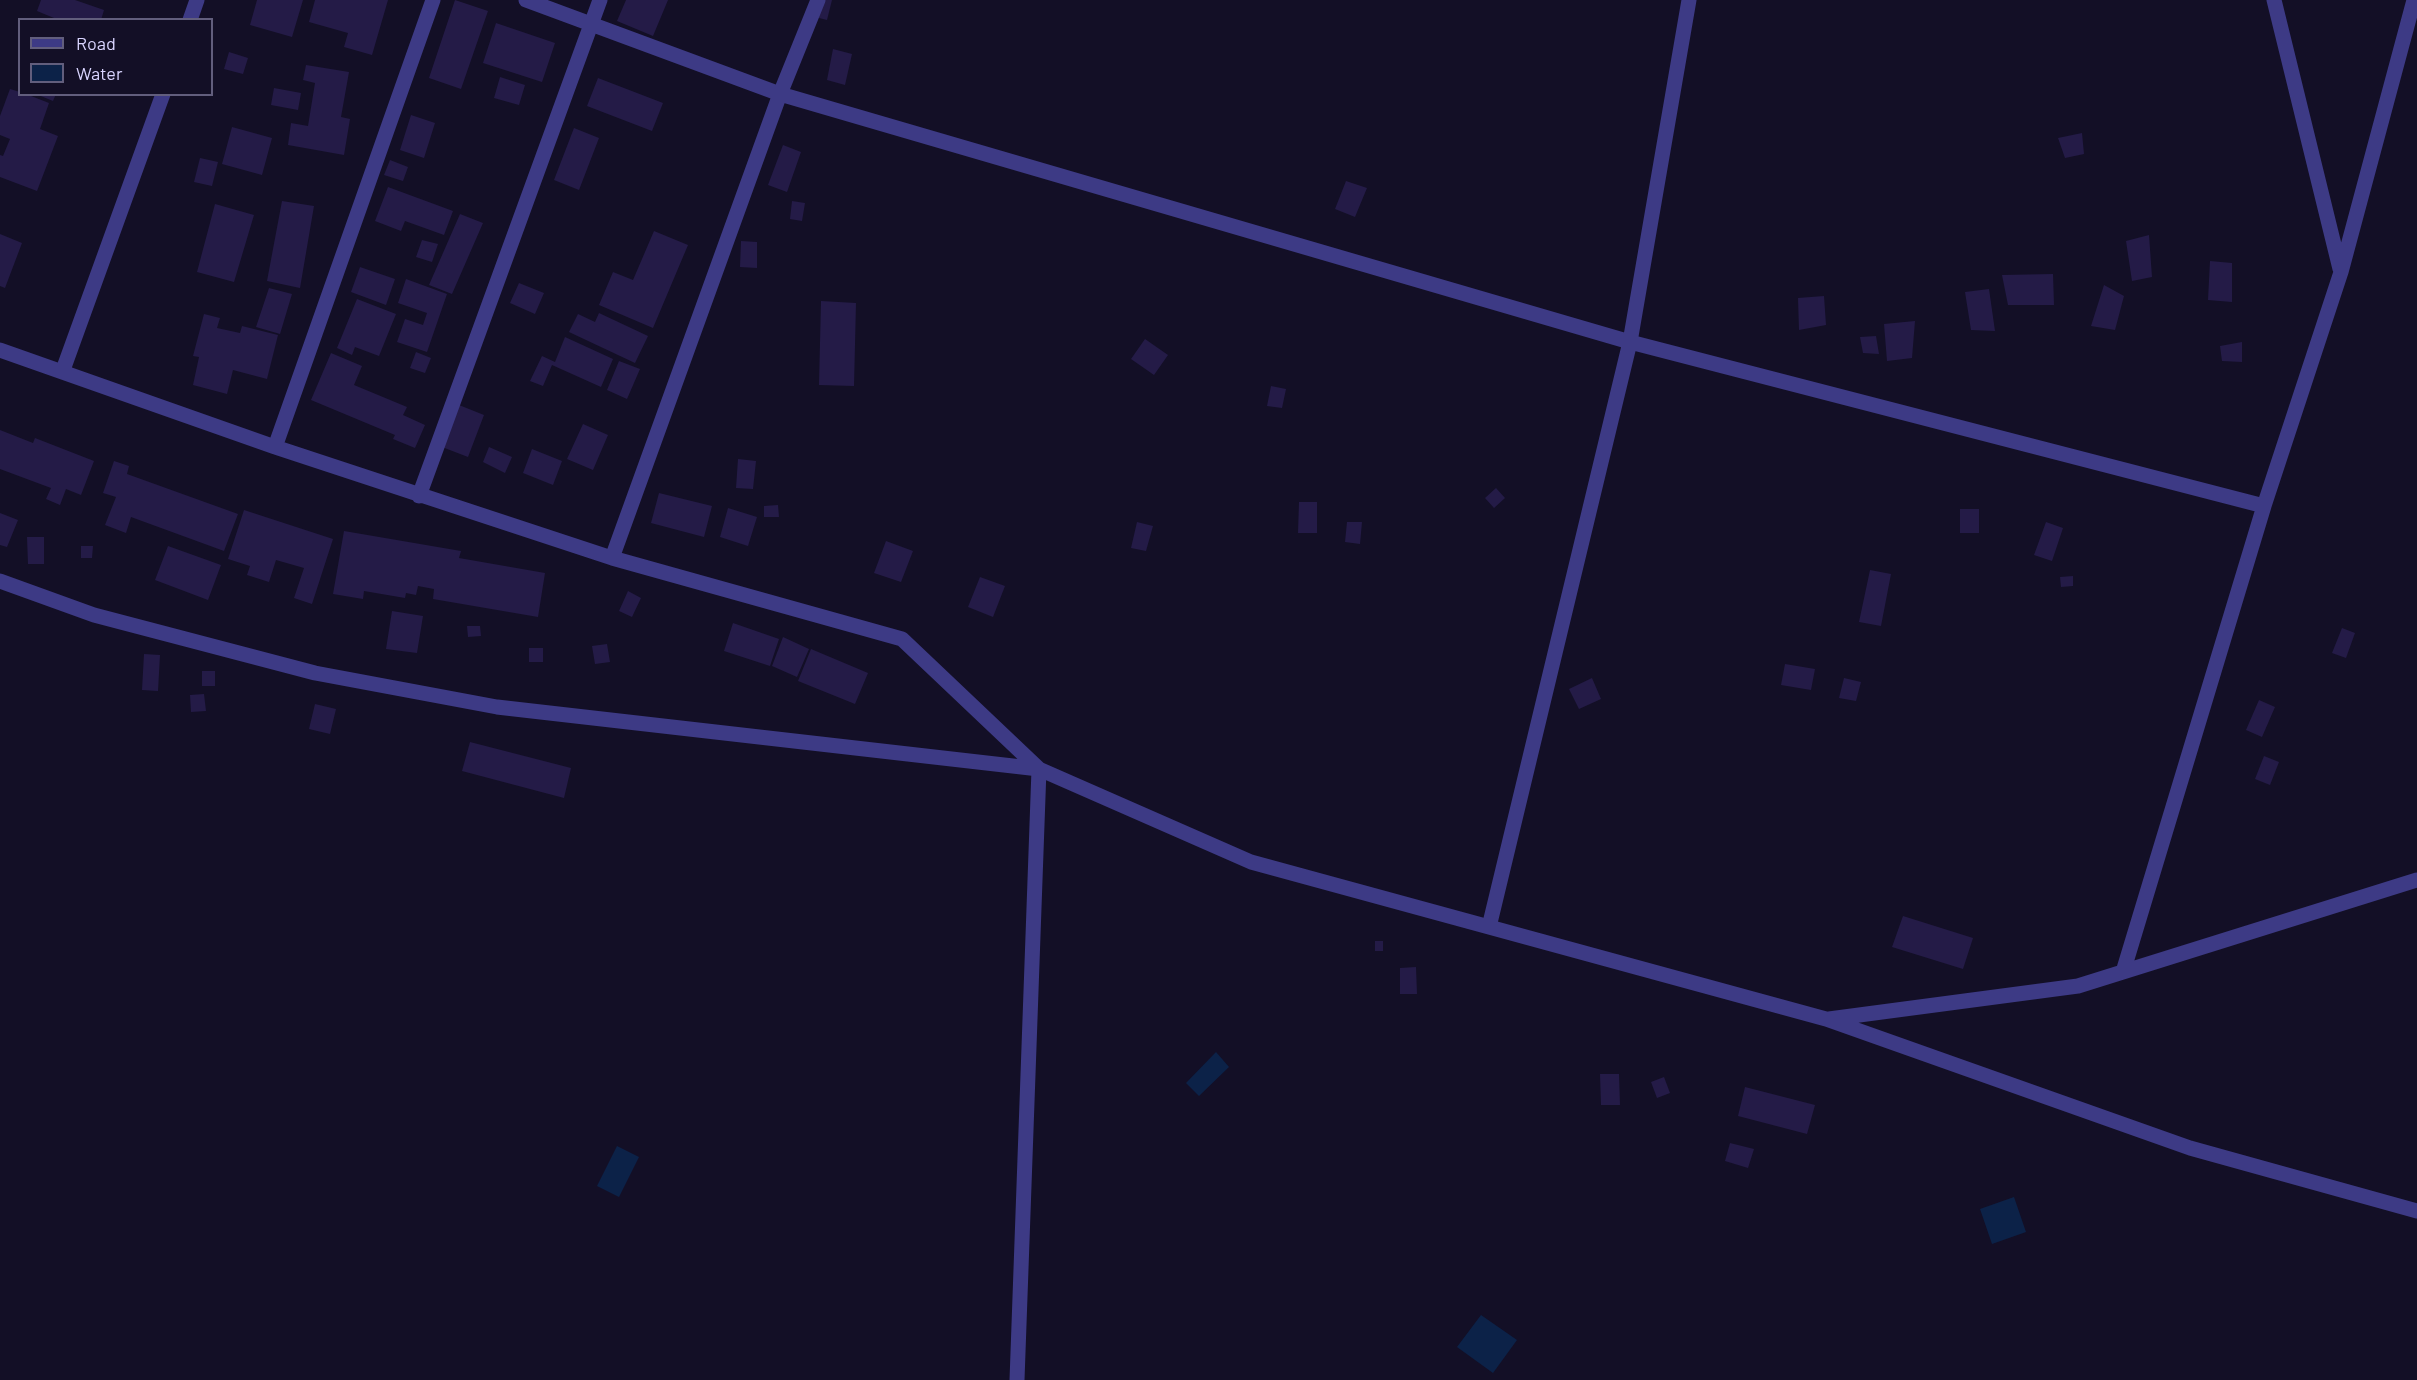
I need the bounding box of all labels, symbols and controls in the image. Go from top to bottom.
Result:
legend [18,18,213,96]
text: Road [76,32,116,54]
text: Water [76,62,123,84]

